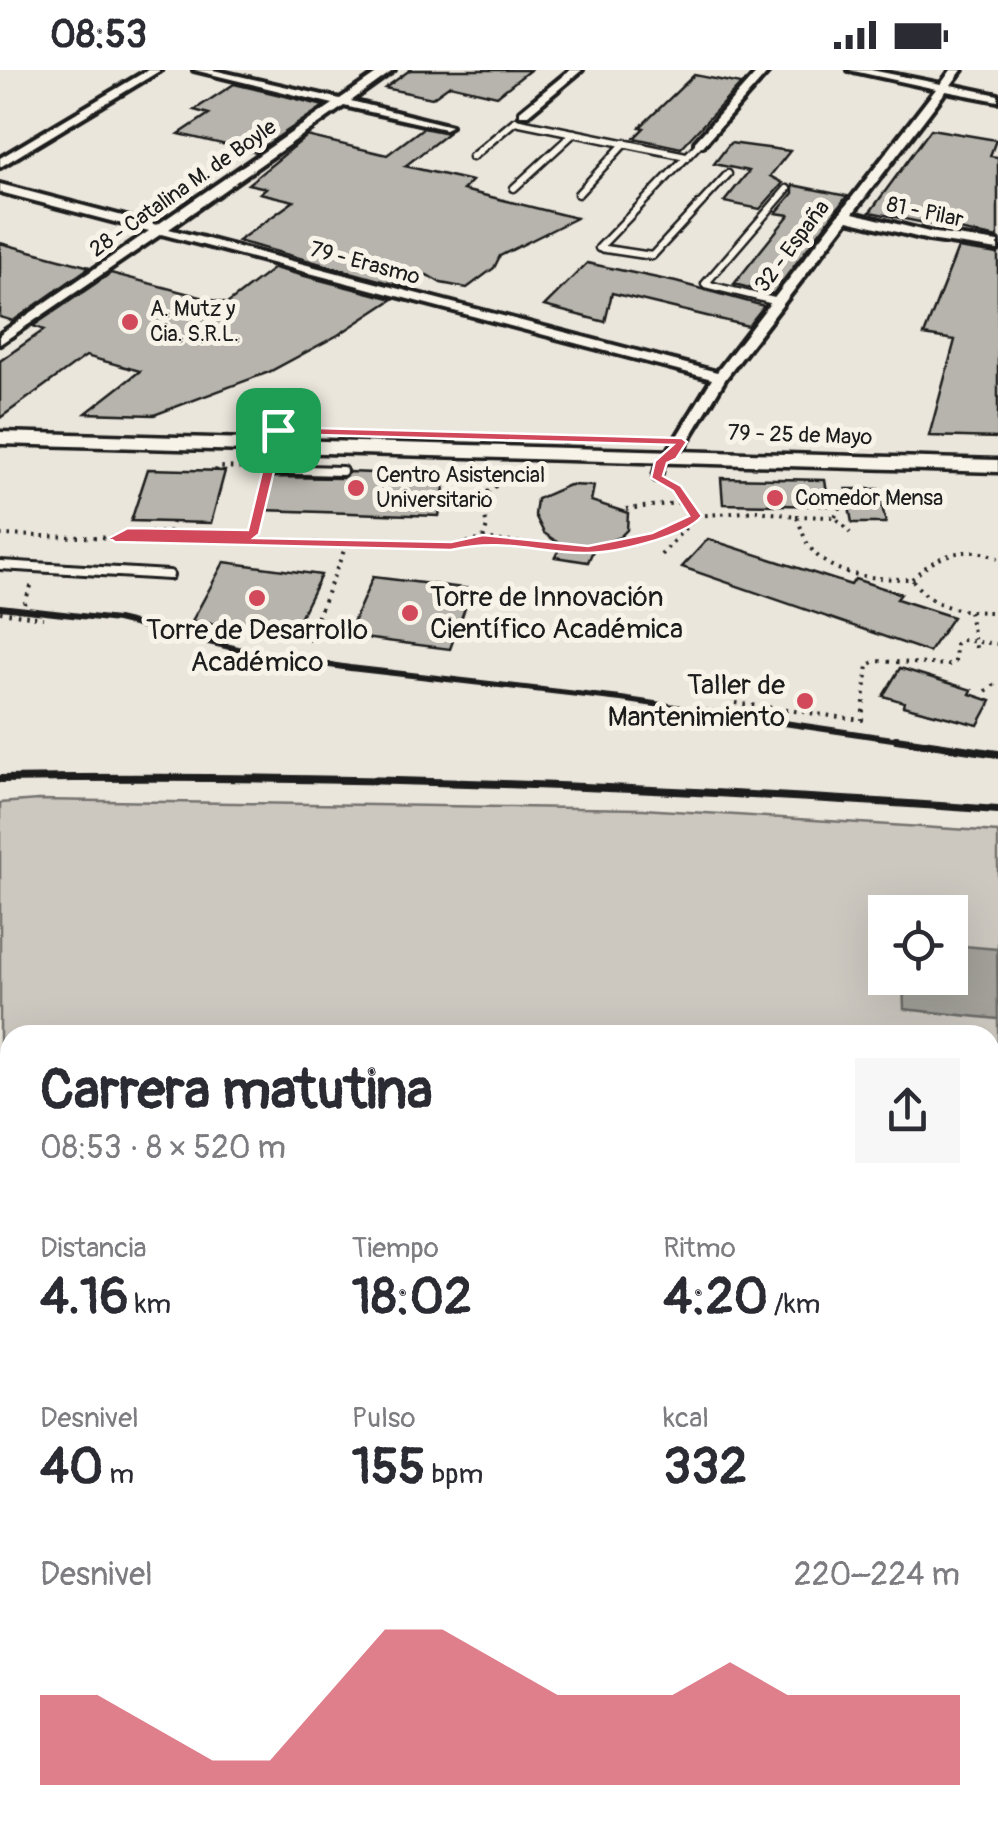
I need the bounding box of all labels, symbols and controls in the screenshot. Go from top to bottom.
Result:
text: 08:53 [50,11,147,59]
street label: 28 - Catalina M. de Boyle [84,113,282,263]
street label: 81 - Pilar [884,190,966,234]
street label: 32 - España [748,194,836,298]
street label: 79 - Erasmo [307,235,423,291]
place label: A. Mutz y Cia. S.R.L. [150,295,239,348]
marker: A. Mutz y Cia. S.R.L. [119,311,141,333]
pin [236,388,321,473]
icon: arrive [251,403,306,458]
street label: 79 - 25 de Mayo [727,418,873,452]
place label: Centro Asistencial Universitario [376,461,545,514]
marker: Centro Asistencial Universitario [345,477,367,499]
place label: Comedor Mensa [795,484,943,512]
marker: Comedor Mensa [764,487,786,509]
place label: Torre de Innovación Científico Académica [430,580,683,647]
marker: Torre de Desarrollo Académico [246,587,268,609]
marker: Torre de Innovación Científico Académica [399,602,421,624]
place label: Torre de Desarrollo Académico [146,613,368,680]
place label: Taller de Mantenimiento [607,668,785,735]
marker: Taller de Mantenimiento [794,690,816,712]
map controls [868,895,968,995]
button: locate [868,895,968,995]
text: Carrera matutina [40,1056,433,1125]
button: share [855,1058,960,1163]
text: 08:53 · 8 × 520 m [40,1128,286,1168]
text: Distancia [40,1231,147,1266]
text: Tiempo [352,1231,439,1266]
text: Ritmo [663,1231,736,1266]
text: 4.16 [40,1266,129,1329]
text: 18:02 [352,1266,472,1329]
text: 4:20 [663,1266,768,1329]
text: km [129,1287,171,1322]
text: /km [768,1287,820,1322]
text: Desnivel [40,1401,139,1436]
text: Pulso [352,1401,415,1436]
text: kcal [663,1401,709,1436]
text: 40 [40,1436,103,1499]
text: 155 [352,1436,425,1499]
text: 332 [663,1436,747,1499]
text: m [103,1457,134,1492]
text: bpm [425,1457,483,1492]
text: Desnivel [40,1555,153,1595]
text: 220–224 m [794,1555,960,1595]

